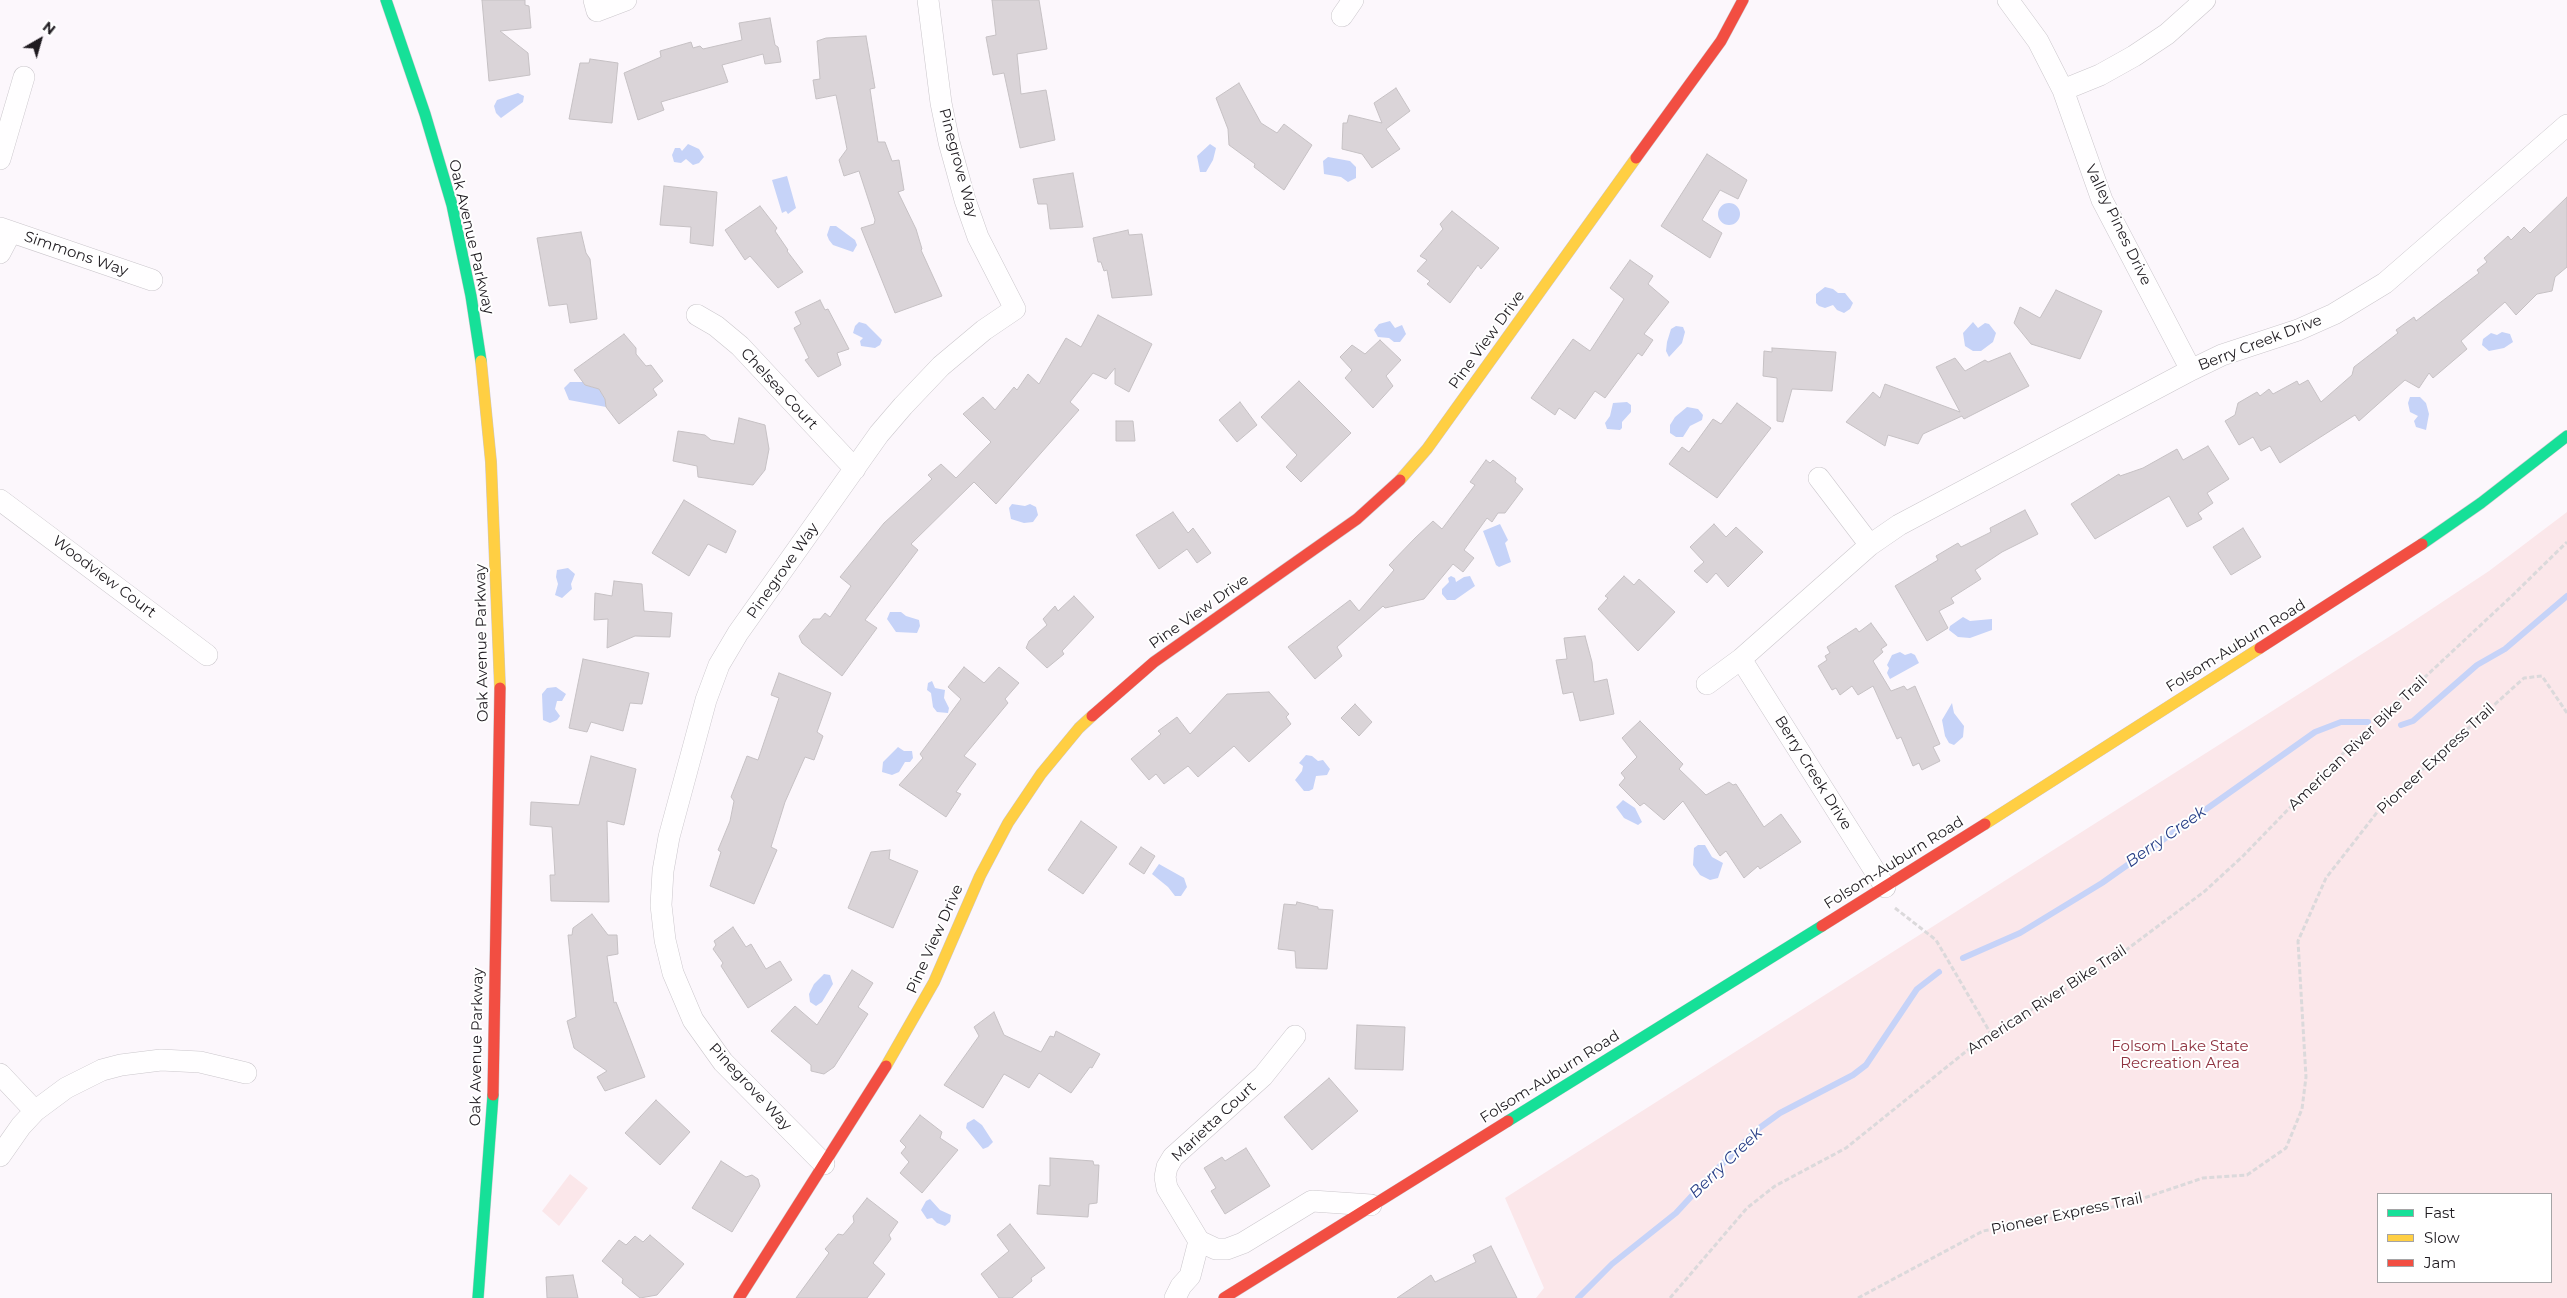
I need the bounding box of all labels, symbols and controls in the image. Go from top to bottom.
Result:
north arrow [15,15,65,65]
text: N [39,18,59,39]
street label: Pinegrove Way [935,106,981,220]
street label: Oak Avenue Parkway [444,158,498,316]
street label: Valley Pines Drive [2081,162,2155,288]
street label: Simmons Way [22,228,130,280]
street label: Pine View Drive [1445,287,1529,393]
street label: Berry Creek Drive [2196,311,2324,375]
street label: Chelsea Court [737,344,821,434]
street label: Pinegrove Way [743,520,823,622]
street label: Woodview Court [49,532,159,622]
street label: Oak Avenue Parkway [472,564,492,722]
street label: Pine View Drive [1146,571,1252,653]
street label: Folsom-Auburn Road [2163,596,2309,696]
street label: American River Bike Trail [2285,672,2431,814]
street label: Pioneer Express Trail [2373,700,2499,818]
street label: Berry Creek Drive [1771,713,1855,833]
water label: Berry Creek [2122,802,2210,872]
street label: Folsom-Auburn Road [1821,813,1967,913]
street label: Pine View Drive [903,882,967,996]
street label: American River Bike Trail [1964,942,2130,1058]
street label: Oak Avenue Parkway [467,968,487,1126]
street label: Folsom-Auburn Road [1477,1027,1623,1127]
park label: Folsom Lake State Recreation Area [2111,1038,2249,1073]
street label: Pinegrove Way [705,1040,795,1134]
street label: Marietta Court [1168,1078,1260,1166]
water label: Berry Creek [1686,1124,1766,1202]
street label: Pioneer Express Trail [1990,1189,2144,1239]
legend [2377,1193,2552,1283]
text: Fast [2424,1203,2455,1222]
text: Slow [2424,1228,2460,1247]
text: Jam [2424,1253,2456,1272]

